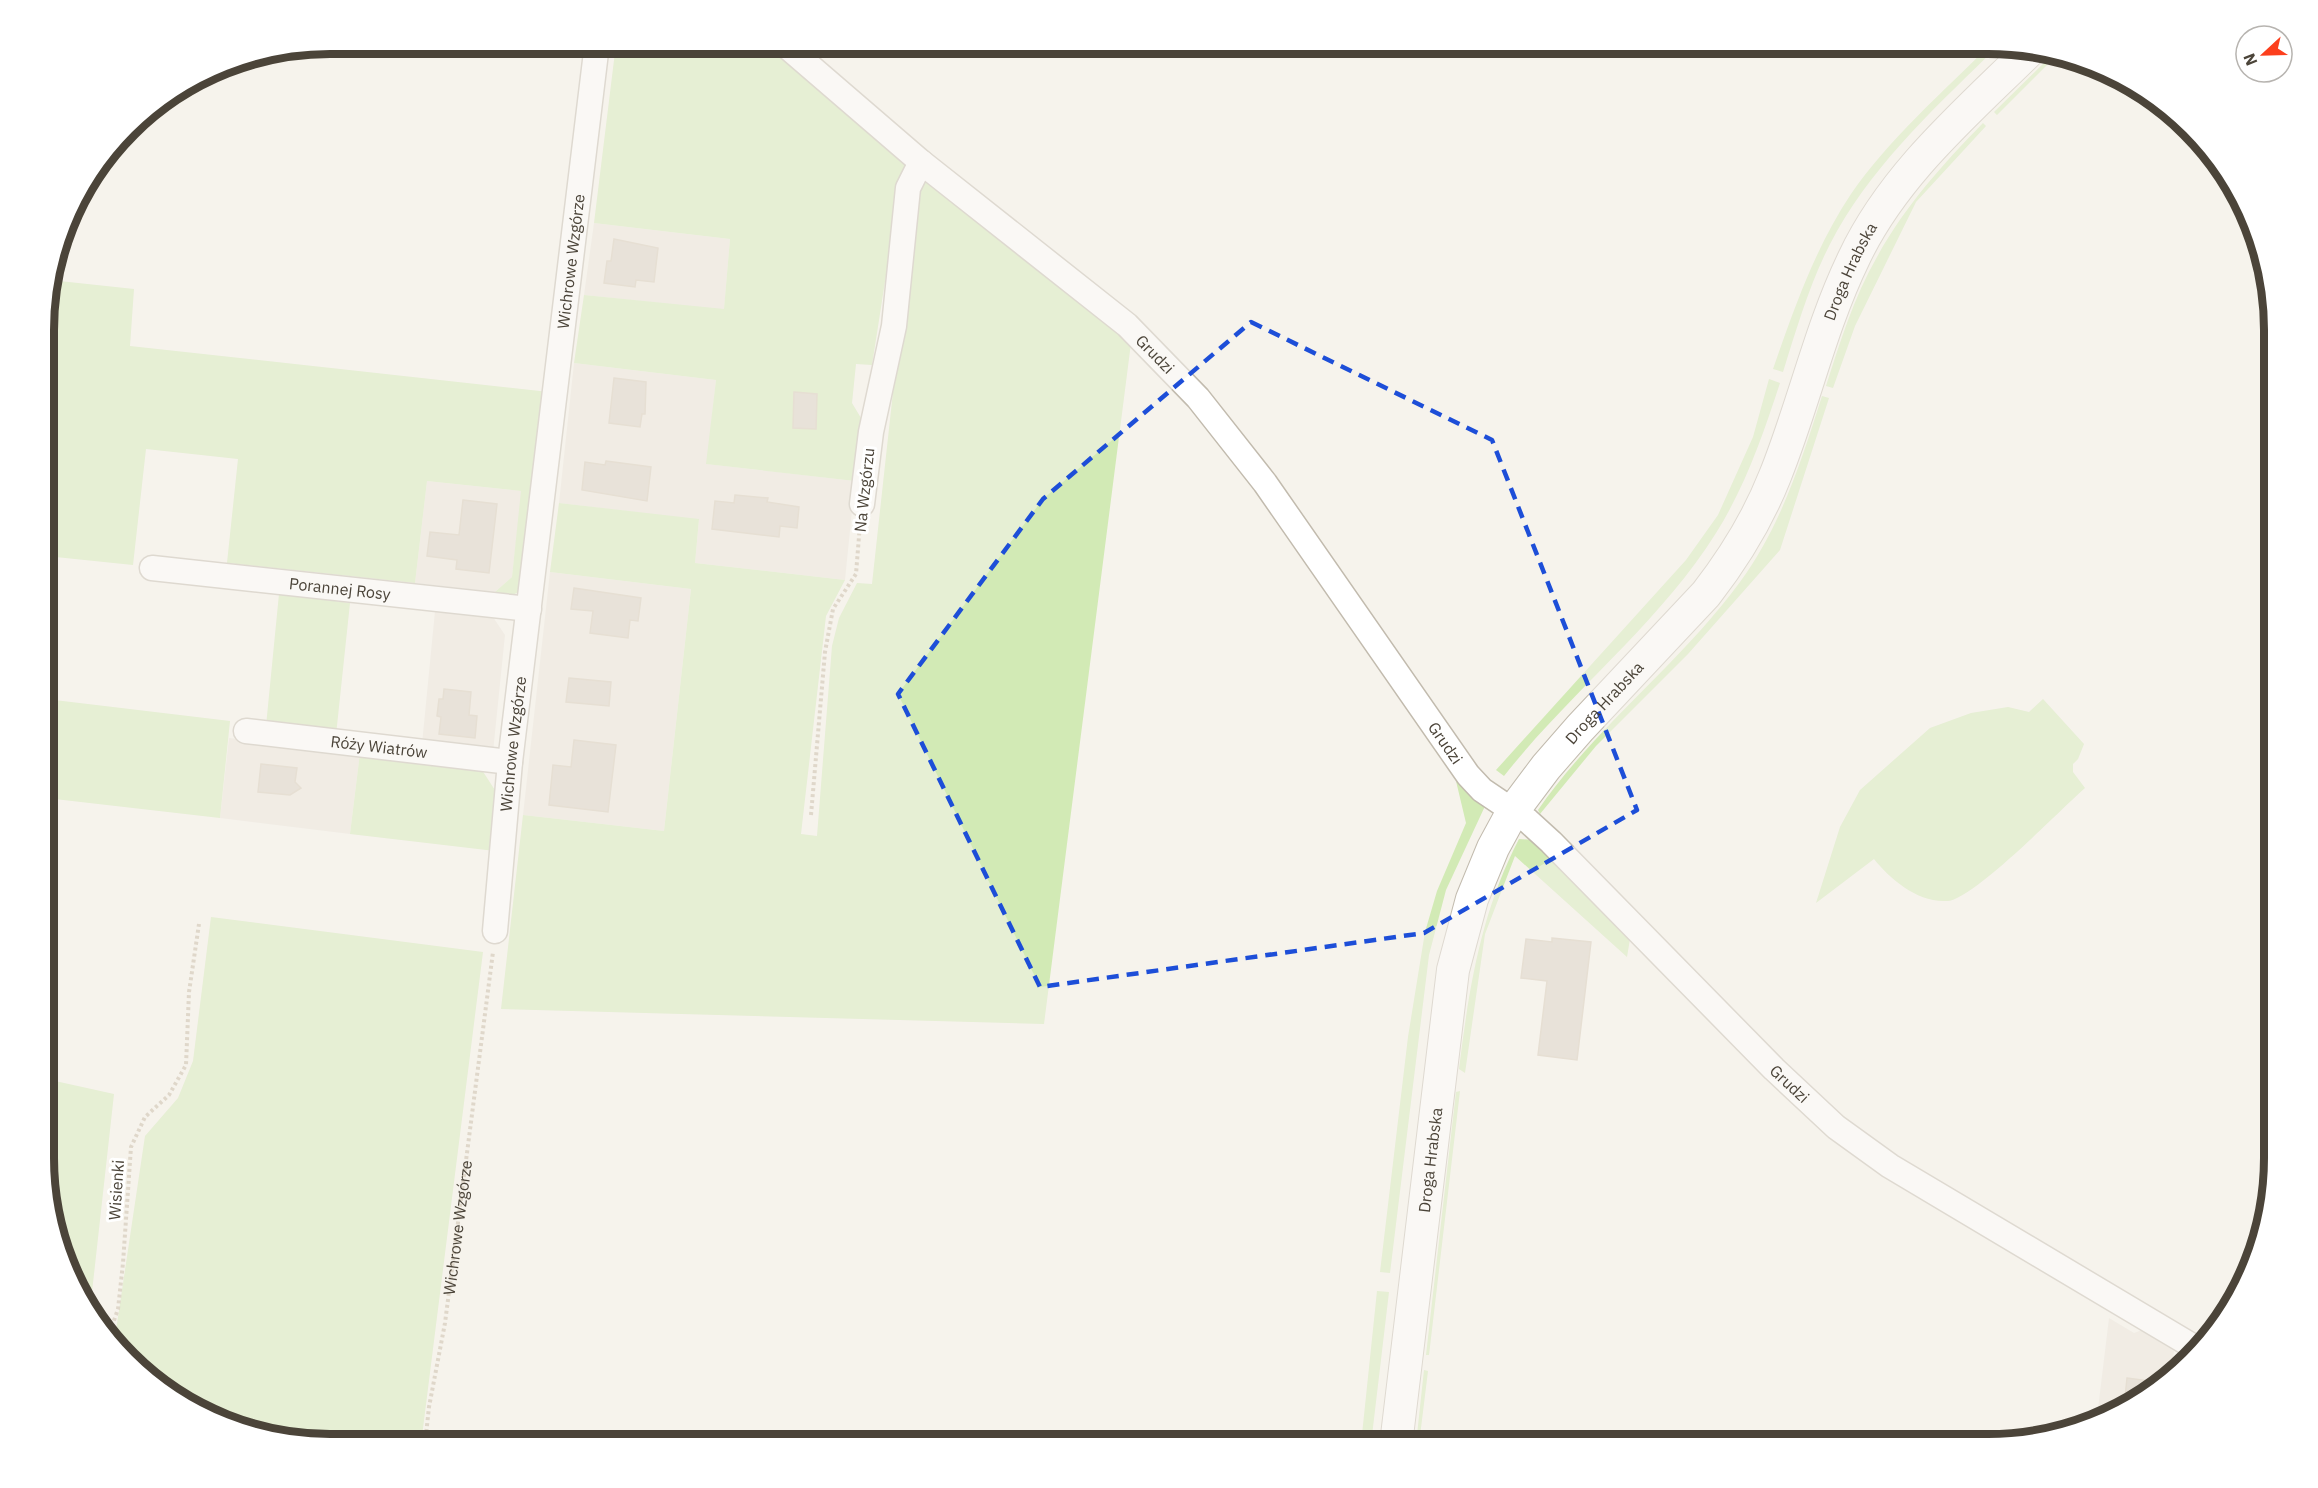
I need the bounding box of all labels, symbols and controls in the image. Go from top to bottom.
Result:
north arrow [2234,24,2294,84]
text: N [2239,50,2262,69]
street label: Wichrowe Wzgórze [553,193,589,330]
street label: Droga Hrabska [1819,218,1881,323]
street label: Grudzi [1132,330,1179,378]
street label: Na Wzgórzu [850,447,878,533]
street label: Porannej Rosy [288,573,392,604]
street label: Droga Hrabska [1561,657,1648,748]
street label: Wichrowe Wzgórze [496,675,530,812]
street label: Grudzi [1424,718,1467,768]
street label: Róży Wiatrów [329,731,429,762]
street label: Grudzi [1766,1060,1814,1107]
street label: Droga Hrabska [1414,1106,1446,1214]
street label: Wisienki [104,1159,128,1221]
street label: Wichrowe Wzgórze [439,1159,476,1296]

